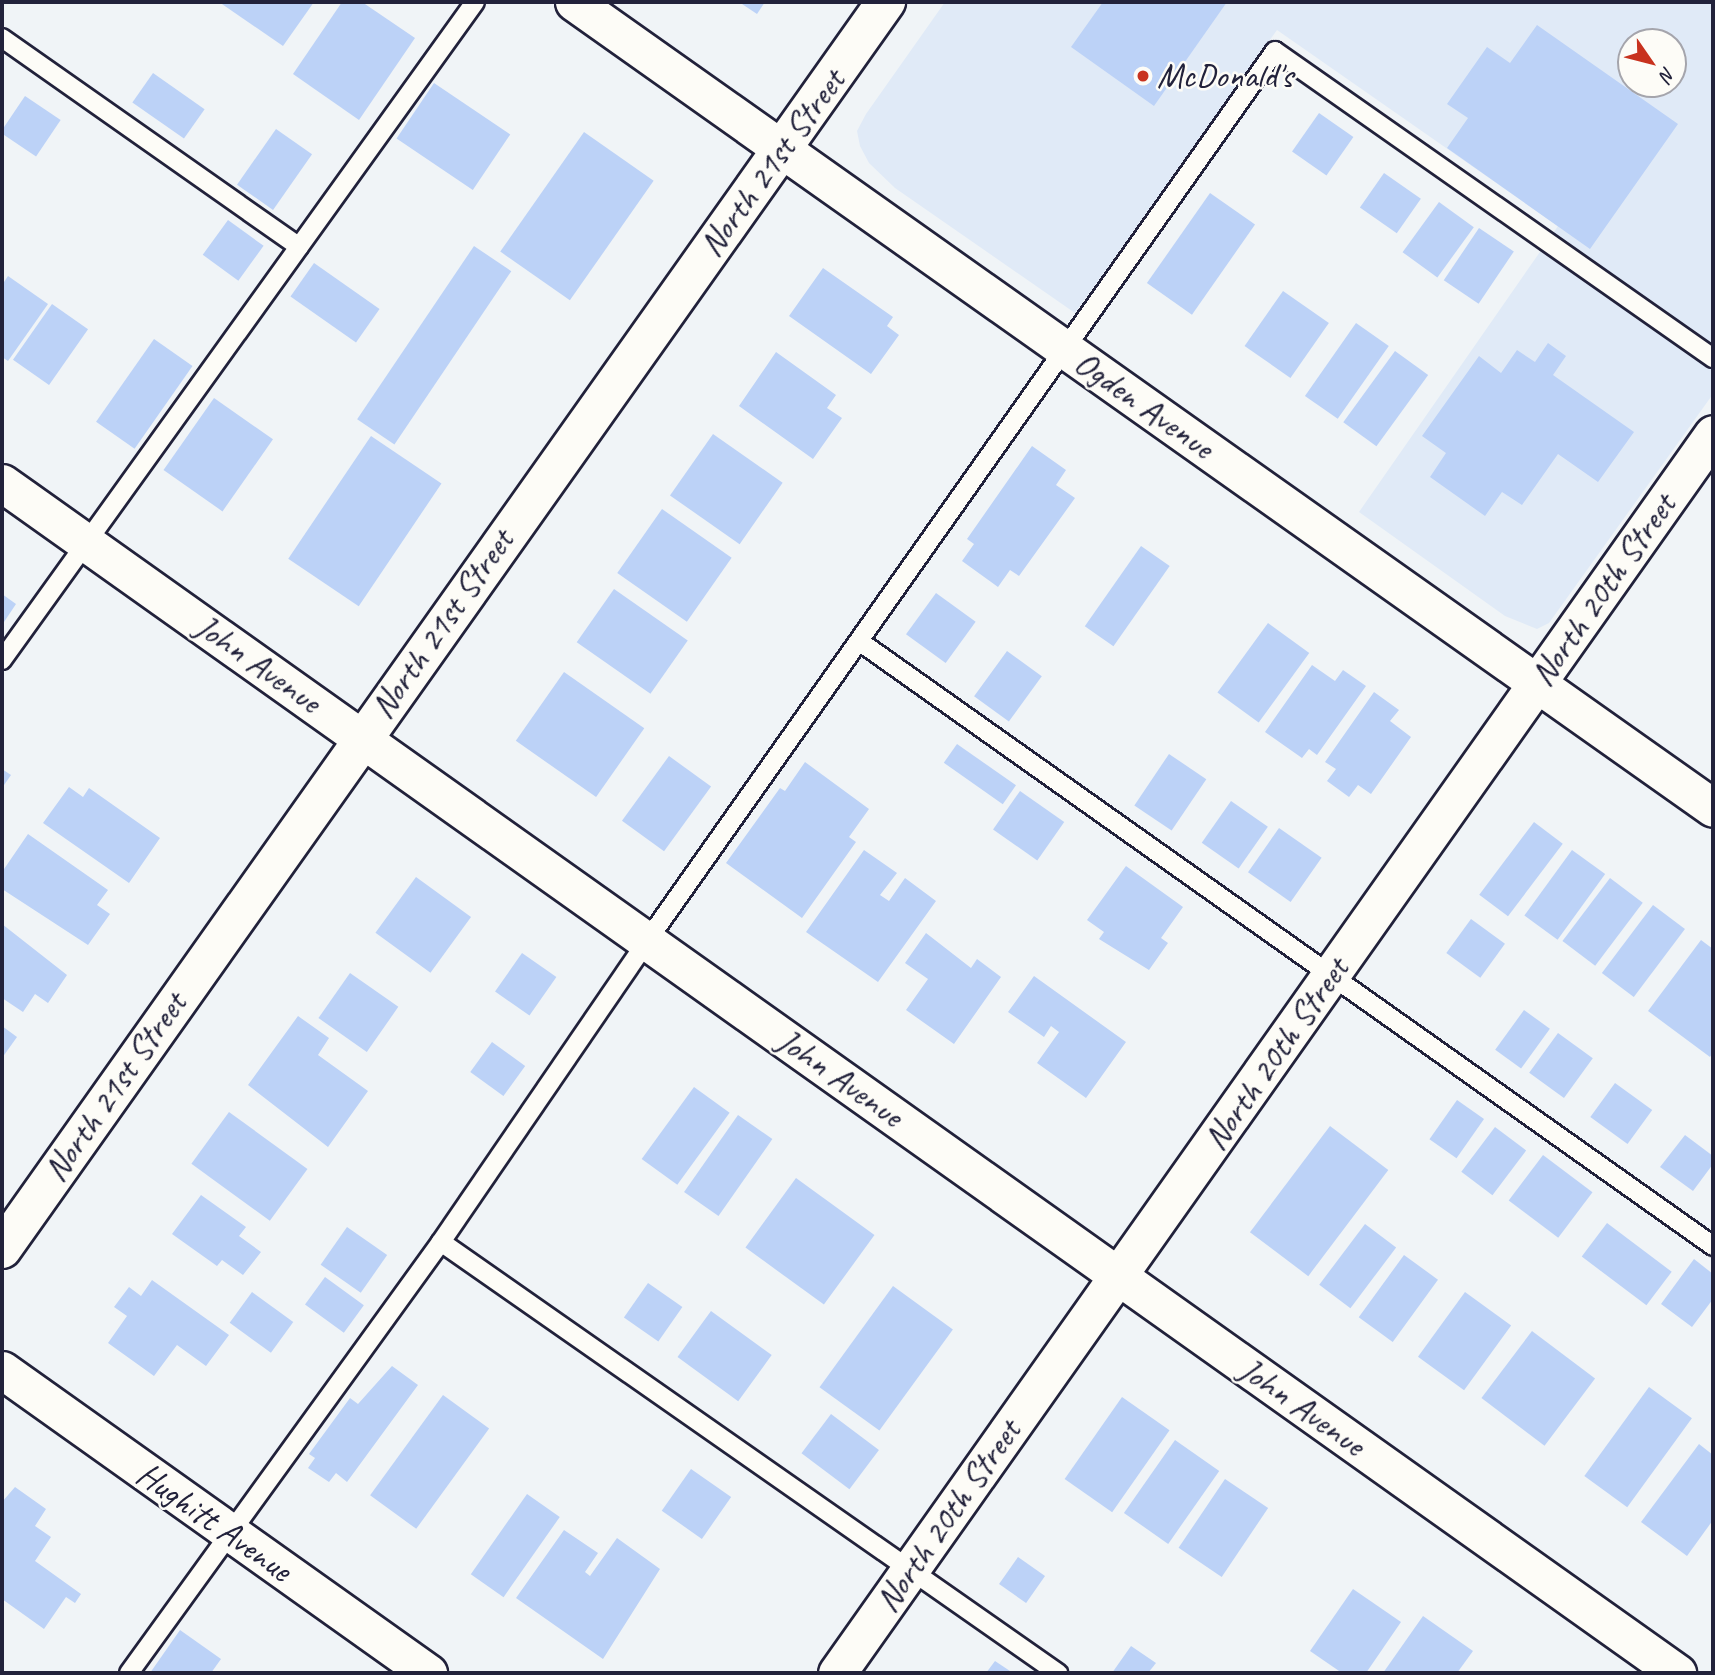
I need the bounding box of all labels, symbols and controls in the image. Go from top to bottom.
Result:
north arrow [1617,28,1687,98]
place label: McDonald's [1157,55,1293,97]
street label: North 21st Street [690,61,854,265]
text: N [1654,62,1681,86]
marker: McDonald's [1135,68,1151,84]
street label: Ogden Avenue [1066,342,1222,468]
street label: North 20th Street [1521,486,1685,694]
street label: North 21st Street [361,521,523,727]
street label: John Avenue [187,606,329,722]
street label: North 20th Street [1194,950,1358,1158]
street label: North 21st Street [34,984,196,1190]
street label: John Avenue [769,1020,911,1136]
street label: John Avenue [1231,1349,1373,1465]
street label: North 20th Street [866,1412,1030,1620]
street label: Hughitt Avenue [128,1453,300,1591]

